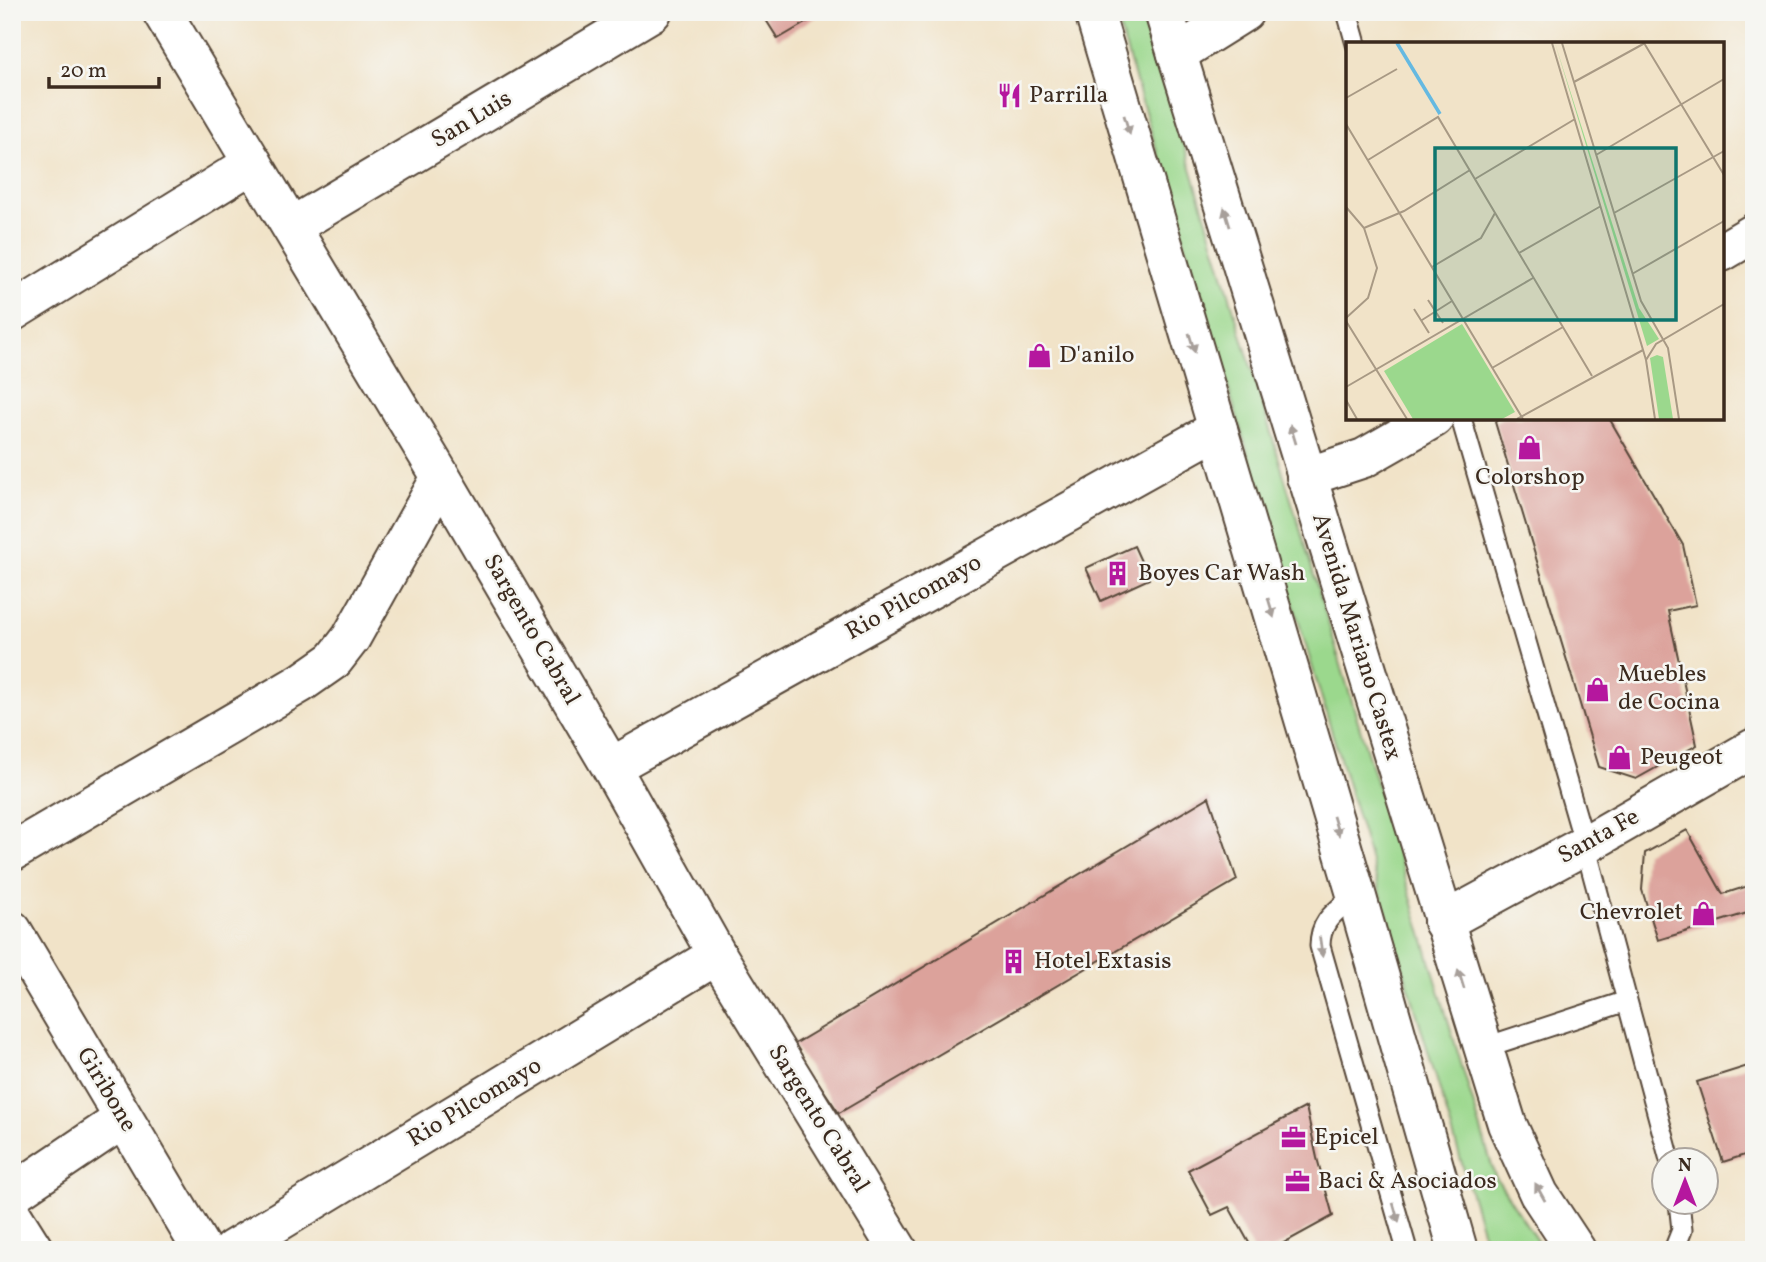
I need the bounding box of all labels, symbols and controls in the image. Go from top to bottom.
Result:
inset map [1346,42,1724,420]
scale bar [49,46,159,90]
text: 20 m [60,57,106,86]
place label: Parrilla [1029,79,1109,113]
restaurant icon: Parrilla [995,82,1023,110]
street label: San Luis [425,83,519,157]
one-way arrow [1123,114,1133,135]
one-way arrow [1221,206,1231,227]
one-way arrow [1188,332,1198,353]
place label: D'anilo [1059,339,1134,373]
shop icon: D'anilo [1025,342,1053,370]
one-way arrow [1288,423,1298,444]
shop icon: Colorshop [1516,433,1544,461]
place label: Colorshop [1475,461,1585,495]
street label: Avenida Mariano Castex [1302,509,1410,765]
street label: Rio Pilcomayo [840,547,988,649]
street label: Sargento Cabral [474,548,588,712]
place label: Boyes Car Wash [1138,557,1305,591]
building icon: Boyes Car Wash [1104,560,1132,588]
one-way arrow [1266,597,1276,618]
place label: Muebles de Cocina [1618,658,1720,720]
shop icon: Muebles de Cocina [1584,675,1612,703]
place label: Peugeot [1640,741,1723,775]
shop icon: Peugeot [1606,744,1634,772]
street label: Santa Fe [1552,801,1646,873]
one-way arrow [1331,816,1341,837]
place label: Chevrolet [1580,896,1683,930]
shop icon: Chevrolet [1689,899,1717,927]
one-way arrow [1316,936,1327,958]
place label: Hotel Extasis [1034,945,1171,979]
building icon: Hotel Extasis [1000,948,1028,976]
one-way arrow [1455,969,1466,990]
street label: Sargento Cabral [759,1038,877,1200]
street label: Giribone [67,1041,145,1139]
street label: Rio Pilcomayo [402,1050,548,1156]
place label: Epicel [1314,1121,1379,1155]
office icon: Epicel [1280,1124,1308,1152]
north arrow [1650,1146,1720,1216]
text: N [1678,1153,1692,1179]
place label: Baci & Asociados [1318,1165,1497,1199]
office icon: Baci & Asociados [1284,1168,1312,1196]
one-way arrow [1534,1183,1546,1202]
one-way arrow [1391,1202,1402,1224]

